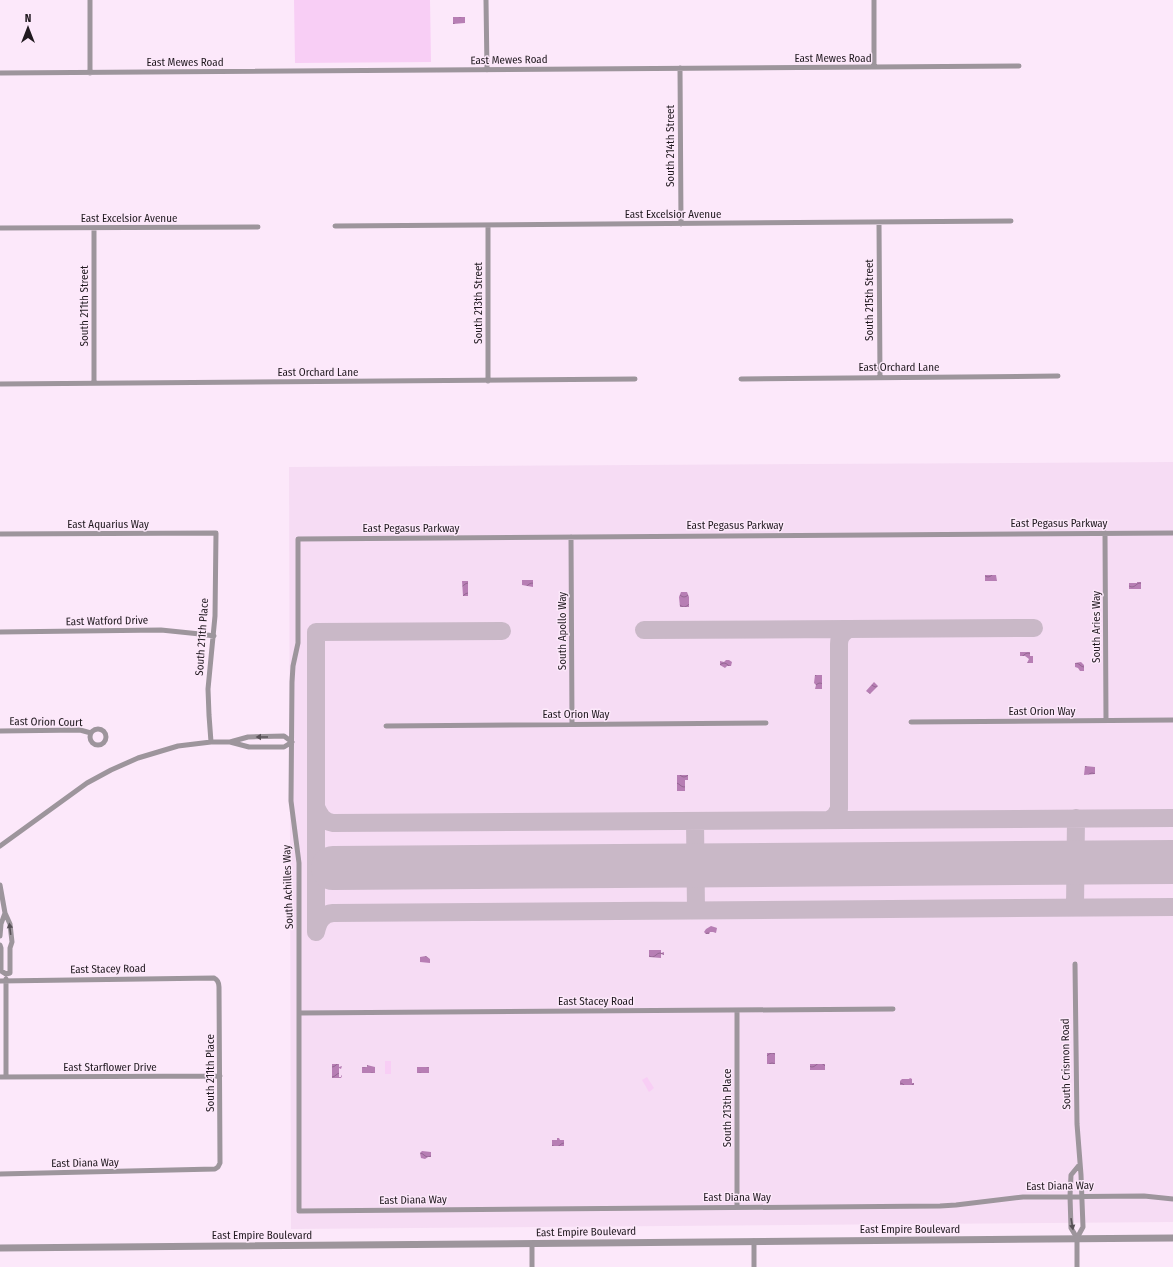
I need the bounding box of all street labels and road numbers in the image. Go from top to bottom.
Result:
street label: East Mewes Road [794,52,872,65]
street label: East Mewes Road [470,53,548,67]
street label: East Mewes Road [146,56,224,69]
street label: South 214th Street [664,104,677,187]
street label: East Excelsior Avenue [625,208,721,221]
street label: East Excelsior Avenue [81,212,177,225]
street label: South 215th Street [863,259,876,341]
street label: South 213th Street [472,262,485,344]
street label: South 211th Street [78,265,91,347]
street label: East Orchard Lane [859,361,939,374]
street label: East Orchard Lane [278,366,358,379]
street label: East Pegasus Parkway [1011,517,1107,530]
street label: East Aquarius Way [67,518,149,531]
street label: East Pegasus Parkway [687,519,783,532]
street label: East Pegasus Parkway [363,522,459,535]
street label: South Aries Way [1090,591,1103,663]
street label: South Apollo Way [556,592,569,670]
street label: South 211th Place [193,598,211,676]
street label: East Watford Drive [66,614,148,628]
street label: East Orion Way [1009,705,1076,718]
street label: East Orion Way [543,708,610,721]
street label: East Orion Court [9,715,83,729]
street label: South Achilles Way [280,844,296,929]
street label: East Stacey Road [70,962,146,976]
street label: East Stacey Road [558,995,634,1008]
street label: South Crismon Road [1059,1018,1073,1110]
street label: South 211th Place [204,1034,217,1112]
street label: East Starflower Drive [63,1061,157,1074]
street label: South 213th Place [721,1069,734,1147]
street label: East Diana Way [51,1156,119,1170]
street label: East Diana Way [1026,1179,1094,1193]
street label: East Diana Way [703,1191,771,1204]
street label: East Diana Way [379,1193,447,1207]
street label: East Empire Boulevard [860,1223,960,1236]
street label: East Empire Boulevard [536,1225,636,1239]
street label: East Empire Boulevard [212,1229,312,1242]

